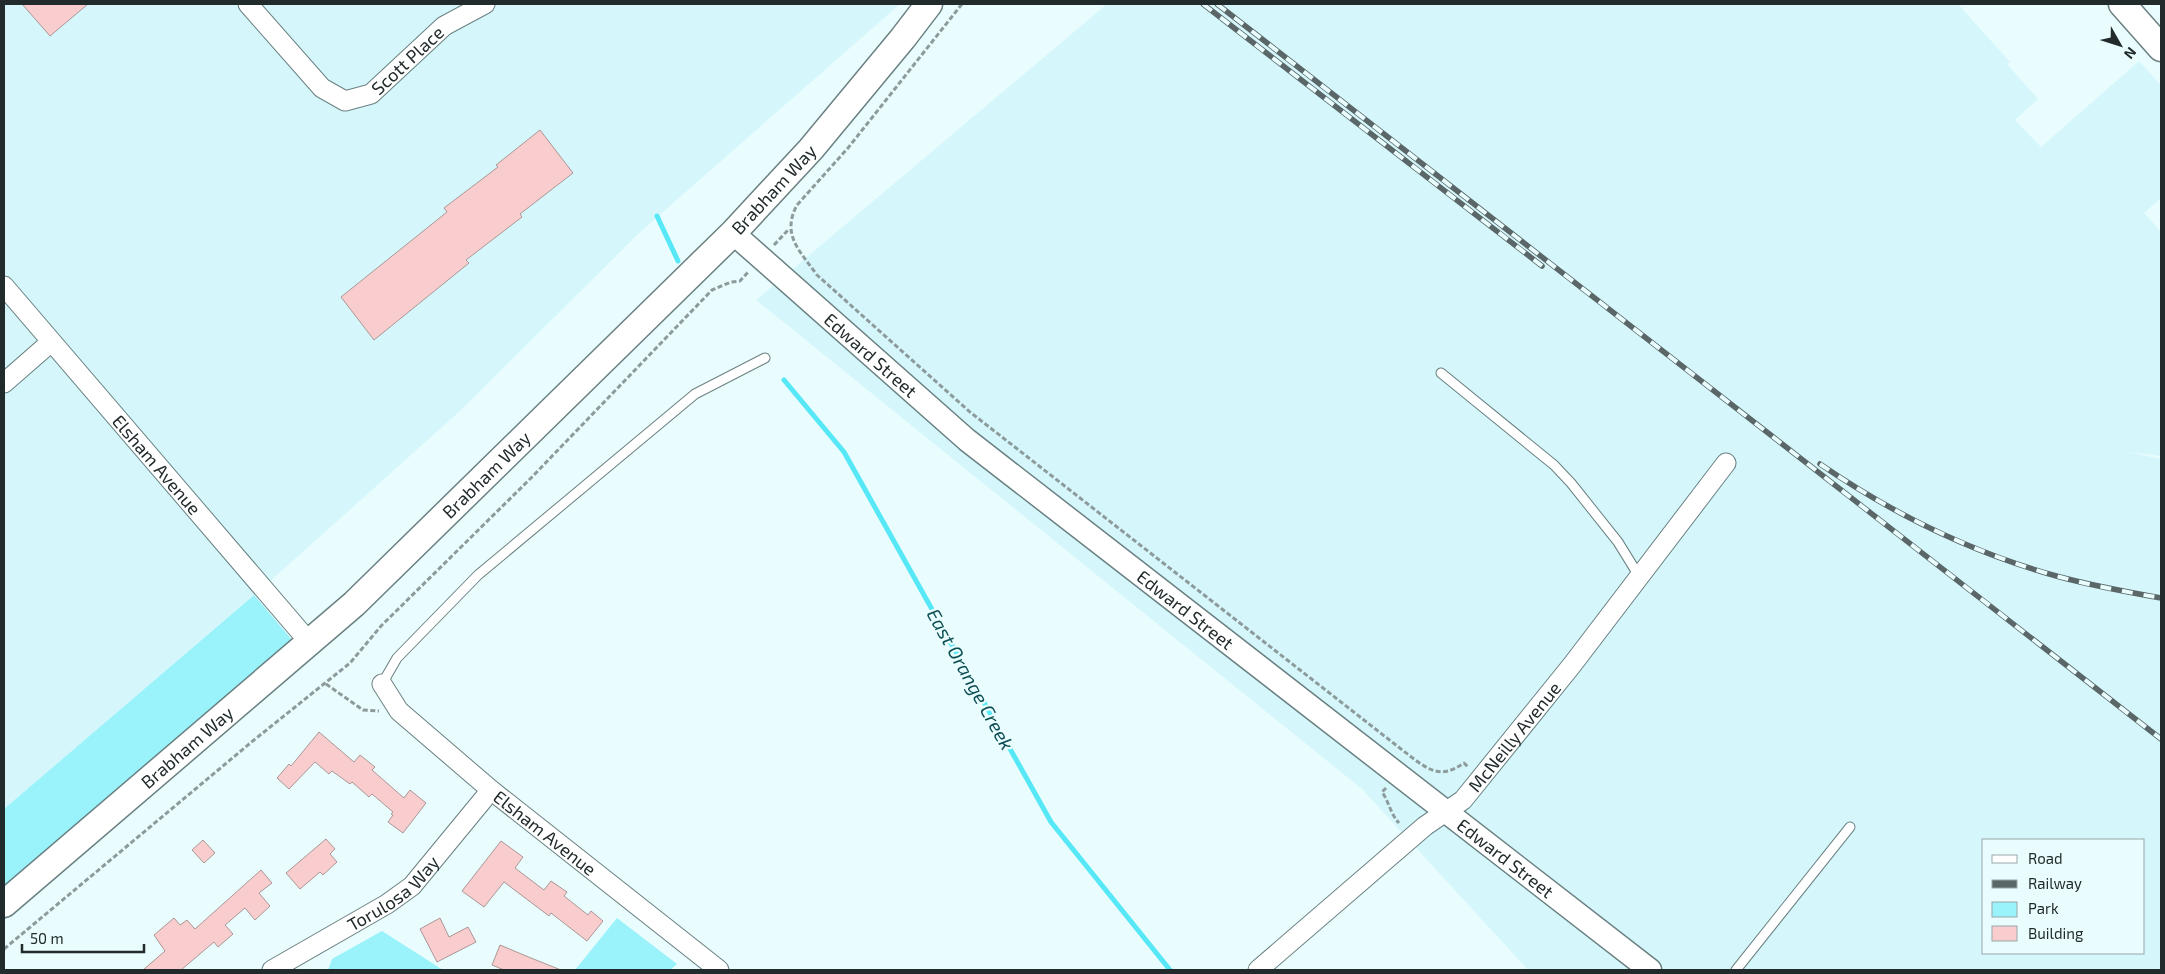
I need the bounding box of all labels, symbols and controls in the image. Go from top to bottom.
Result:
north arrow [2095,20,2145,70]
street label: Scott Place [367,21,448,99]
text: N [2121,44,2140,63]
street label: Brabham Way [726,139,821,239]
street label: Edward Street [820,308,922,402]
street label: Elsham Avenue [108,410,206,519]
street label: Brabham Way [438,426,535,523]
street label: Edward Street [1133,565,1238,654]
water label: East Orange Creek [923,604,1019,754]
street label: McNeilly Avenue [1463,677,1565,796]
street label: Brabham Way [136,701,238,793]
street label: Elsham Avenue [489,785,601,880]
street label: Edward Street [1453,813,1558,902]
legend [1982,839,2145,954]
text: Road [2028,849,2063,867]
street label: Torulosa Way [343,851,444,935]
text: Railway [2028,874,2082,892]
text: Park [2028,899,2059,917]
scale bar [22,922,145,954]
text: Building [2028,924,2084,942]
text: 50 m [30,929,64,947]

